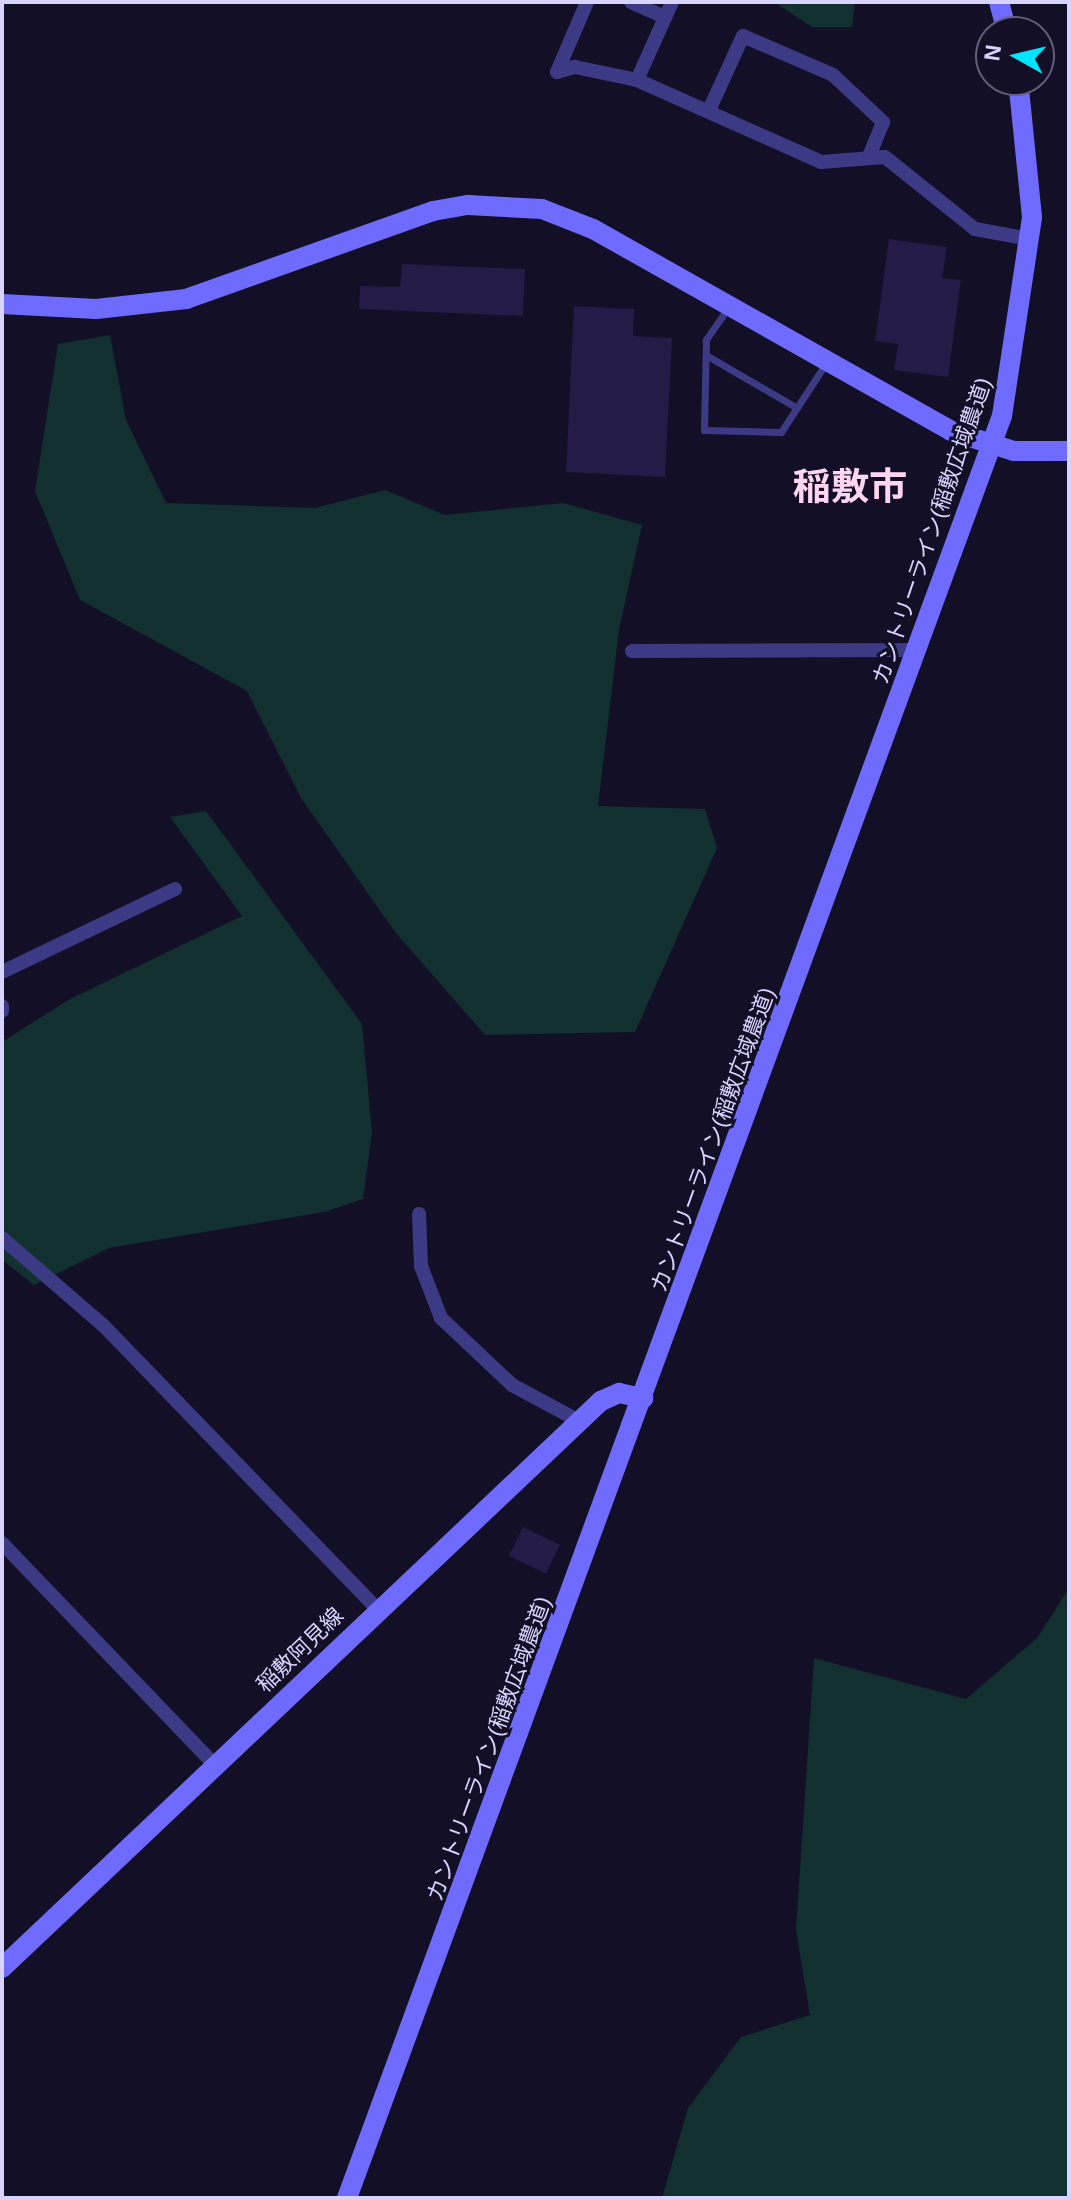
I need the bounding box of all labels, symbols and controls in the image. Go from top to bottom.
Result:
north arrow [975,16,1055,96]
text: N [979,43,1006,62]
street label: カントリーライン(稲敷広域農道) [867,374,997,688]
district label: 稲敷市 [793,465,907,511]
street label: カントリーライン(稲敷広域農道) [645,984,781,1296]
street label: カントリーライン(稲敷広域農道) [421,1593,557,1905]
street label: 稲敷阿見線 [251,1602,349,1698]

